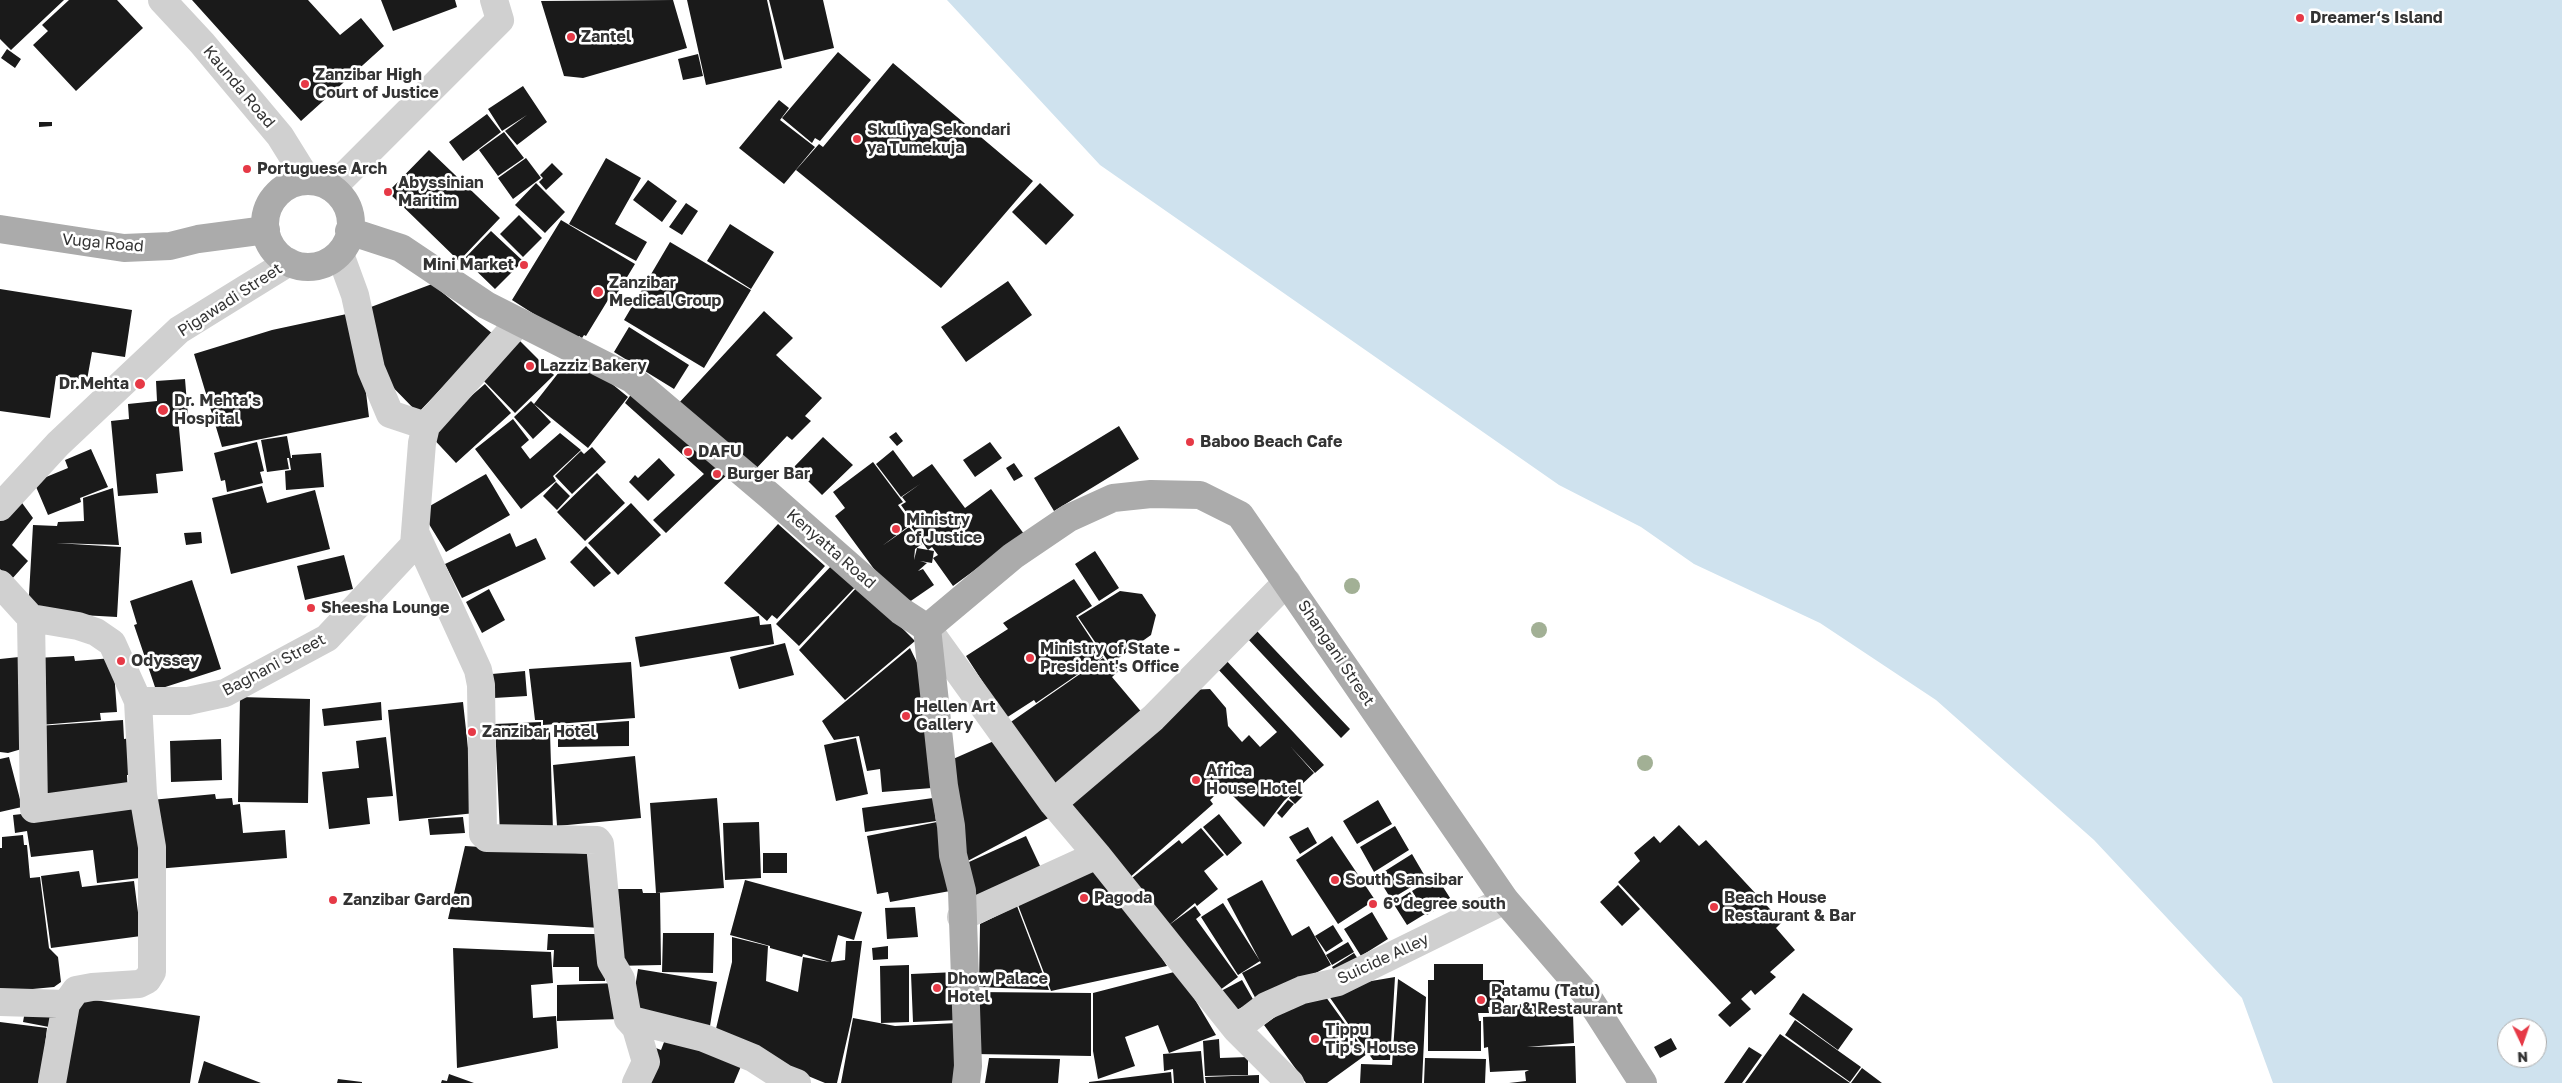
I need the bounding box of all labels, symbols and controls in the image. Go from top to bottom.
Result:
place label: Dreamer‘s Island [2310,8,2443,28]
marker: Dreamer‘s Island [2294,12,2306,24]
place label: Zantel [581,27,631,47]
marker: Zantel [565,31,577,43]
street label: Kaunda Road [199,42,279,132]
place label: Zanzibar High Court of Justice [315,65,439,103]
marker: Zanzibar High Court of Justice [299,78,311,90]
place label: Skuli ya Sekondari ya Tumekuja [867,120,1011,158]
marker: Skuli ya Sekondari ya Tumekuja [851,133,863,145]
place label: Portuguese Arch [257,159,387,179]
marker: Portuguese Arch [241,163,253,175]
place label: Abyssinian Maritim [398,173,484,211]
marker: Abyssinian Maritim [382,186,394,198]
street label: Vuga Road [61,230,145,256]
place label: Mini Market [423,255,514,275]
street label: Pigawadi Street [174,259,286,341]
marker: Mini Market [518,259,530,271]
place label: Zanzibar Medical Group [609,273,721,311]
marker: Zanzibar Medical Group [591,285,605,299]
place label: Lazziz Bakery [540,356,647,376]
marker: Lazziz Bakery [524,360,536,372]
place label: Dr.Mehta [59,374,129,394]
marker: Dr.Mehta [133,377,147,391]
place label: Dr. Mehta's Hospital [174,391,261,429]
marker: Dr. Mehta's Hospital [156,403,170,417]
place label: Baboo Beach Cafe [1200,432,1342,452]
marker: Baboo Beach Cafe [1184,436,1196,448]
place label: DAFU [698,442,742,462]
marker: DAFU [682,446,694,458]
place label: Burger Bar [727,464,810,484]
marker: Burger Bar [711,468,723,480]
street label: Kenyatta Road [783,505,879,593]
place label: Ministry of Justice [906,510,982,548]
marker: Ministry of Justice [890,523,902,535]
street label: Shangani Street [1294,597,1378,709]
place label: Sheesha Lounge [321,598,449,618]
marker: Sheesha Lounge [305,602,317,614]
street label: Baghani Street [219,630,329,700]
place label: Ministry of State - President's Office [1040,639,1180,677]
place label: Odyssey [131,651,199,671]
marker: Ministry of State - President's Office [1024,652,1036,664]
marker: Odyssey [115,655,127,667]
place label: Hellen Art Gallery [916,697,996,735]
marker: Hellen Art Gallery [900,710,912,722]
place label: Zanzibar Hotel [482,722,596,742]
marker: Zanzibar Hotel [466,726,478,738]
place label: Africa House Hotel [1206,761,1303,799]
marker: Africa House Hotel [1190,774,1202,786]
place label: South Sansibar [1345,870,1463,890]
marker: South Sansibar [1329,874,1341,886]
place label: Pagoda [1094,888,1152,908]
place label: Beach House Restaurant & Bar [1724,888,1856,926]
place label: Zanzibar Garden [343,890,470,910]
marker: Pagoda [1078,892,1090,904]
marker: Zanzibar Garden [327,894,339,906]
place label: 6° degree south [1383,894,1506,914]
marker: 6° degree south [1367,898,1379,910]
marker: Beach House Restaurant & Bar [1708,901,1720,913]
street label: Suicide Alley [1334,929,1432,989]
place label: Dhow Palace Hotel [947,969,1048,1007]
place label: Patamu (Tatu) Bar & Restaurant [1491,981,1623,1019]
marker: Dhow Palace Hotel [931,982,943,994]
marker: Patamu (Tatu) Bar & Restaurant [1475,994,1487,1006]
north arrow [2497,1018,2547,1068]
place label: Tippu Tip's House [1325,1020,1416,1058]
marker: Tippu Tip's House [1309,1033,1321,1045]
text: N [2517,1049,2529,1066]

